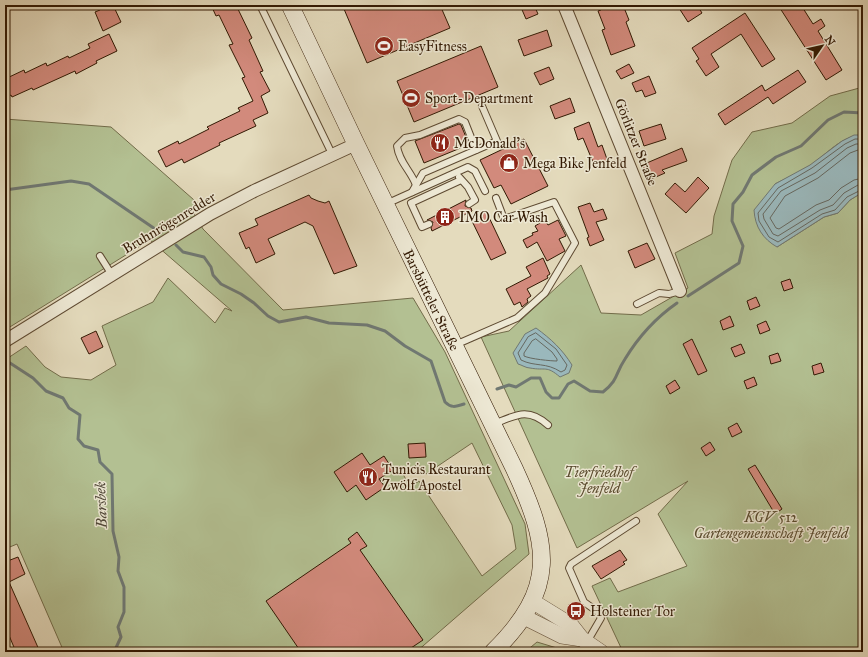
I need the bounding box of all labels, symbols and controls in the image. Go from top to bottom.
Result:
north arrow [802,26,842,66]
text: N [822,33,838,49]
sports icon: EasyFitness [373,35,395,57]
place label: EasyFitness [398,38,467,55]
sports icon: Sport-Department [400,87,422,109]
place label: Sport-Department [425,90,533,107]
street label: Görlitzer Straße [611,96,661,188]
restaurant icon: McDonald's [429,132,451,154]
place label: McDonald's [454,135,525,152]
shop icon: Mega Bike Jenfeld [498,152,520,174]
place label: Mega Bike Jenfeld [523,155,627,173]
street label: Bruhnrögenredder [119,188,219,258]
building icon: IMO Car Wash [434,206,456,228]
place label: IMO Car Wash [459,209,548,226]
street label: Barsbütteler Straße [399,247,463,354]
place label: Tunicis Restaurant Zwölf Apostel [382,461,491,494]
park label: Tierfriedhof Jenfeld [564,464,638,497]
restaurant icon: Tunicis Restaurant Zwölf Apostel [357,466,379,488]
water label: Barsbek [91,481,111,530]
park label: KGV 512 Gartengemeinschaft Jenfeld [694,509,850,542]
bus stop icon: Holsteiner Tor [565,600,587,622]
place label: Holsteiner Tor [590,603,676,620]

